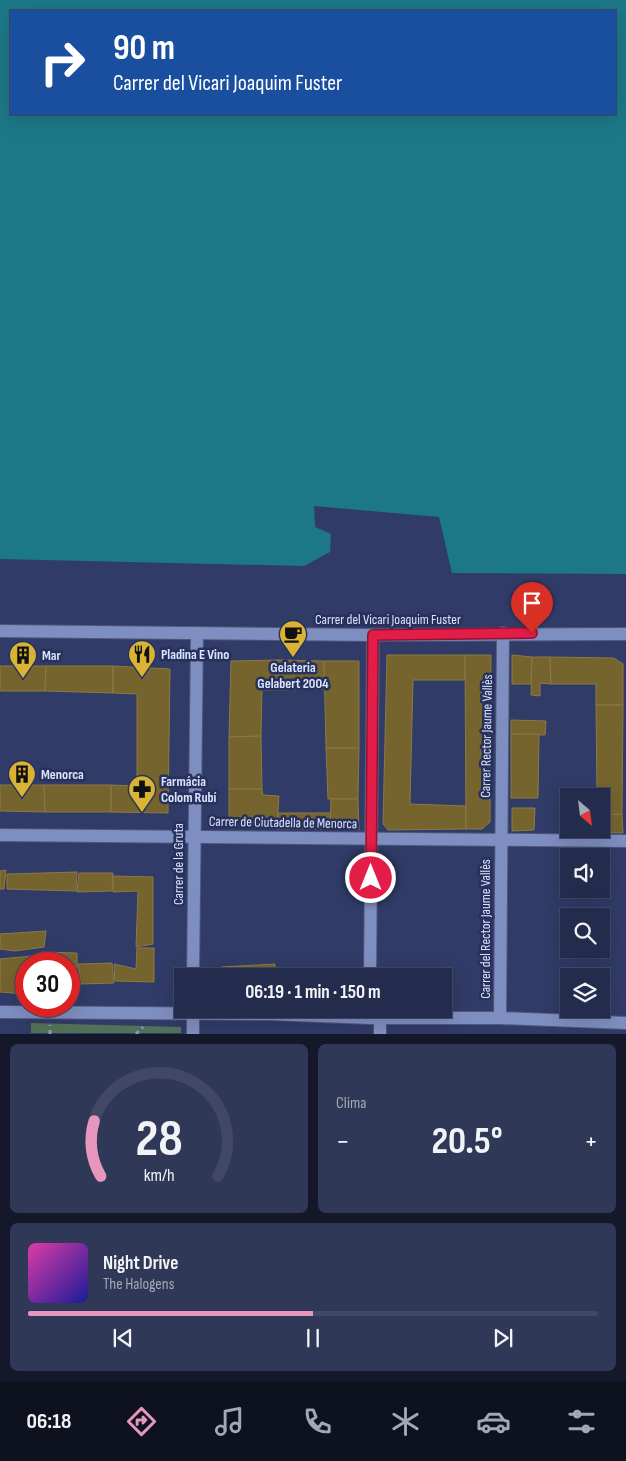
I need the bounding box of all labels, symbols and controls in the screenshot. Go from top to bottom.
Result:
text: 90 m [113,27,175,70]
icon: right [30,30,95,95]
text: Carrer del Vicari Joaquim Fuster [113,70,342,97]
pin [511,582,553,633]
icon: arrive [518,589,546,617]
street label: Carrer del Vicari Joaquim Fuster [315,611,461,628]
cafe icon: Gelateria Gelabert 2004 [278,619,308,658]
restaurant icon: Pladina E Vino [127,639,157,678]
building icon: Mar [8,640,38,679]
place label: Pladina E Vino [161,646,229,663]
place label: Mar [42,647,62,664]
place label: Gelateria Gelabert 2004 [257,659,329,692]
street label: Carrer Rector Jaume Vallès [477,674,496,798]
building icon: Menorca [7,759,37,798]
place label: Menorca [41,766,84,783]
place label: Farmácia Colom Rubí [161,773,217,806]
pharmacy icon: Farmácia Colom Rubí [127,774,157,813]
north arrow [560,788,610,838]
map controls [560,788,610,1018]
street label: Carrer de Ciutadella de Menorca [209,813,357,832]
street label: Carrer de la Gruta [170,823,187,905]
button: sound [560,848,610,898]
position arrow [344,851,396,903]
street label: Carrer del Rector Jaume Vallès [477,859,494,999]
button: search [560,908,610,958]
speed limit sign: 30 [15,952,80,1017]
button: layers [560,968,610,1018]
text: 06:19 · 1 min · 150 m [245,981,381,1004]
text: Clima [336,1094,366,1113]
text: 28 [135,1108,183,1171]
text: 20.5° [431,1119,503,1164]
text: − [336,1125,350,1158]
text: + [584,1125,598,1158]
text: km/h [144,1165,174,1186]
text: Night Drive [103,1252,178,1275]
text: The Halogens [103,1275,174,1294]
icon: previous [109,1324,137,1352]
icon: pause [299,1324,327,1352]
icon: next [489,1324,517,1352]
icon: directions [124,1404,159,1439]
icon: music [212,1404,247,1439]
icon: phone [300,1404,335,1439]
icon: climate [388,1404,423,1439]
icon: car [476,1404,511,1439]
icon: filters [564,1404,599,1439]
text: 06:18 [27,1408,71,1435]

